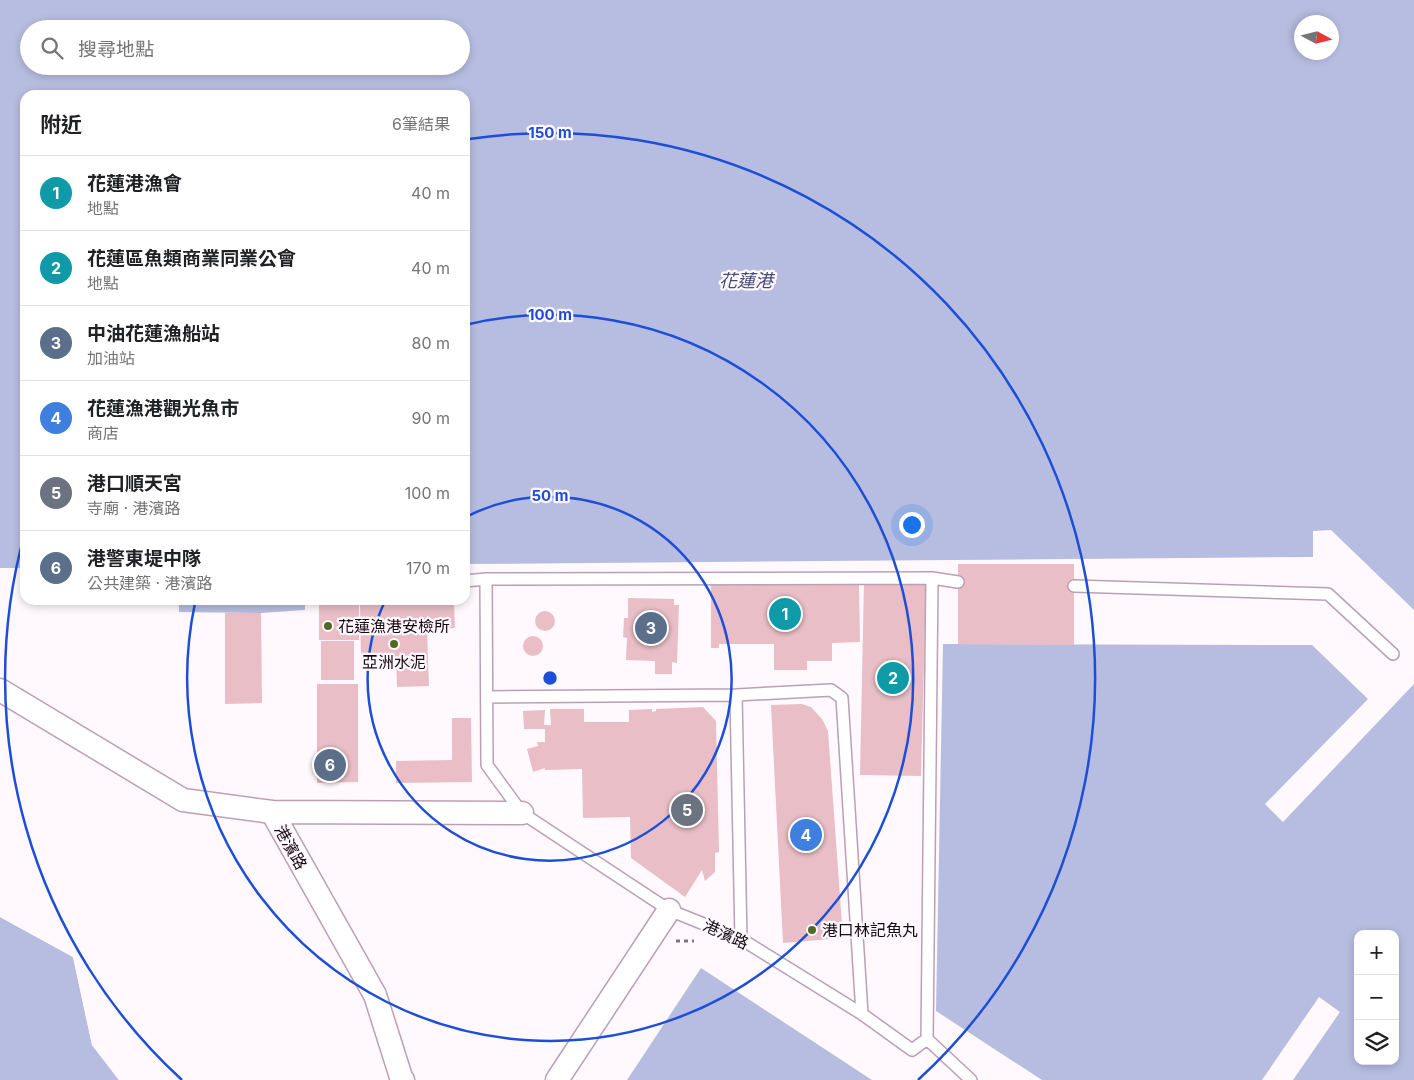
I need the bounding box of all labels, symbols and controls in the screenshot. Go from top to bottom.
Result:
north arrow [1294,15,1339,60]
search box [20,20,470,75]
icon: search [38,34,66,62]
text: 搜尋地點 [78,38,154,61]
text: 附近 [40,112,82,137]
text: 6筆結果 [392,114,450,134]
text: 150 m [528,123,572,142]
text: 花蓮港漁會 [87,172,182,195]
text: 1 [53,183,59,203]
text: 40 m [411,183,450,203]
text: 地點 [87,198,119,218]
text: 花蓮區魚類商業同業公會 [87,247,296,270]
text: 2 [51,258,61,278]
text: 40 m [411,258,450,278]
water label: 花蓮港 [719,270,776,291]
text: 地點 [87,273,119,293]
text: 100 m [528,305,572,324]
text: 中油花蓮漁船站 [87,322,220,345]
text: 3 [51,333,61,353]
text: 80 m [411,333,450,353]
text: 加油站 [87,348,135,368]
text: 花蓮漁港觀光魚市 [87,397,239,420]
text: 4 [51,408,61,428]
text: 90 m [411,408,450,428]
text: 商店 [87,423,119,443]
text: 港口順天宮 [87,472,182,495]
text: 5 [51,483,61,503]
text: 100 m [405,483,450,503]
text: 50 m [532,486,568,505]
text: 寺廟 · 港濱路 [87,498,181,518]
your location [899,512,925,538]
text: 港警東堤中隊 [87,547,201,570]
text: 6 [51,558,61,578]
text: 170 m [406,558,450,578]
text: 公共建築 · 港濱路 [87,573,213,593]
pin: 1 [769,595,801,633]
pin: 3 [635,609,667,647]
place label: 花蓮漁港安檢所 [338,616,450,636]
marker: 花蓮漁港安檢所 [322,620,334,632]
marker: 亞洲水泥 [388,638,400,650]
place label: 亞洲水泥 [362,652,426,672]
pin: 2 [877,659,909,697]
centre of rings [541,669,559,687]
pin: 6 [314,746,346,784]
pin: 5 [671,791,703,829]
pin: 4 [790,816,822,854]
street label: 港濱路 [271,821,311,873]
street label: 港濱路 [700,915,752,953]
place label: 港口林記魚丸 [822,920,918,940]
marker: 港口林記魚丸 [806,924,818,936]
map controls [1354,930,1399,1065]
button: + [1354,930,1399,975]
button: − [1354,975,1399,1020]
button: layers [1354,1020,1399,1065]

